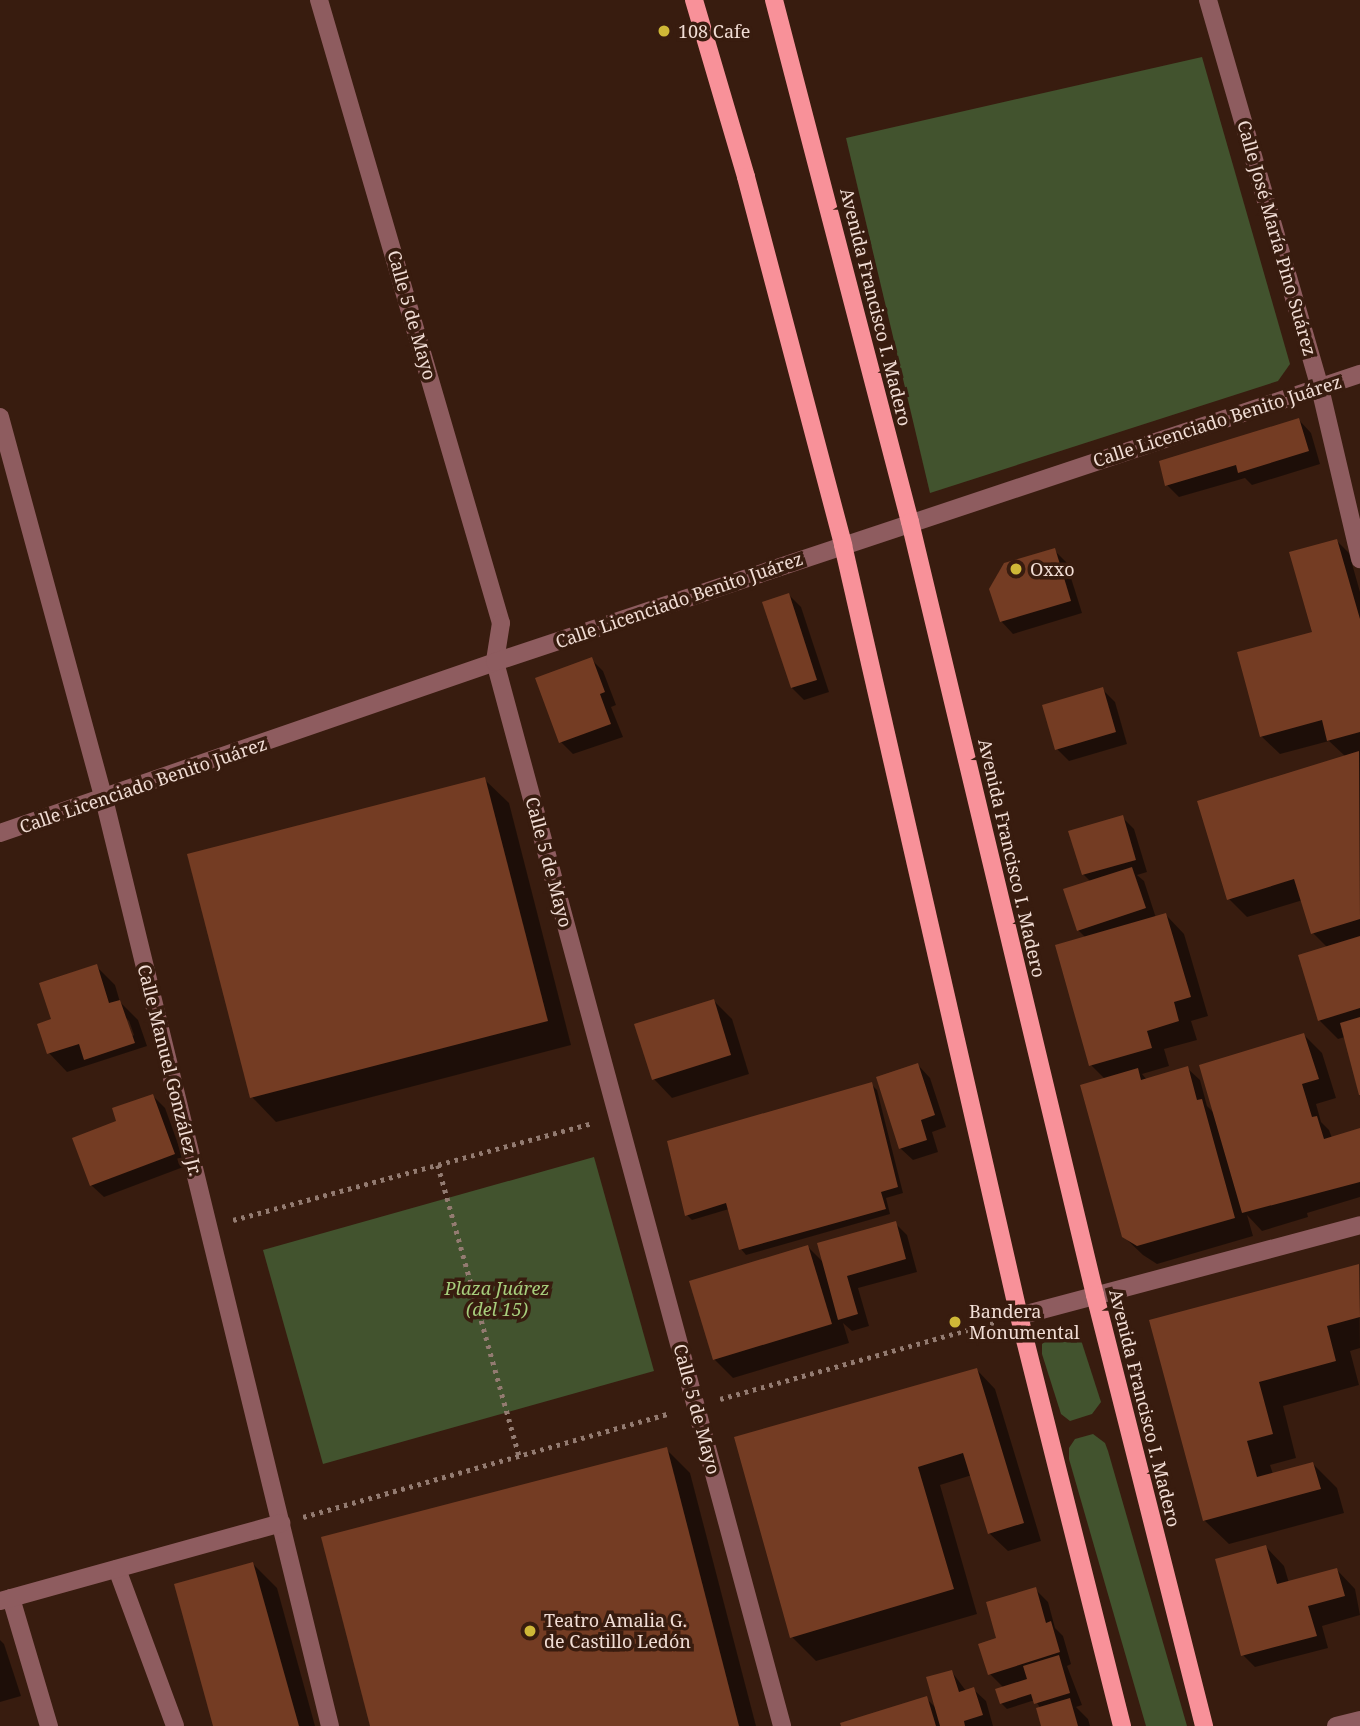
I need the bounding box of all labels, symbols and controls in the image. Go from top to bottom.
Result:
place label: 108 Cafe [678,20,750,42]
marker: 108 Cafe [656,23,672,39]
street label: Calle José María Pino Suárez [1233,118,1321,358]
street label: Avenida Francisco I. Madero [836,186,916,428]
street label: Calle 5 de Mayo [383,248,441,382]
street label: Calle Licenciado Benito Juárez [1090,371,1344,471]
street label: Calle Licenciado Benito Juárez [553,547,805,653]
place label: Oxxo [1030,558,1075,580]
marker: Oxxo [1008,561,1024,577]
street label: Calle Licenciado Benito Juárez [17,732,269,838]
street label: Avenida Francisco I. Madero [974,737,1050,979]
street label: Calle 5 de Mayo [521,795,577,929]
street label: Calle Manuel González Jr. [133,962,207,1178]
park label: Plaza Juárez (del 15) [444,1278,550,1320]
street label: Avenida Francisco I. Madero [1105,1287,1185,1529]
place label: Bandera Monumental [969,1301,1080,1344]
marker: Bandera Monumental [947,1314,963,1330]
street label: Calle 5 de Mayo [669,1342,725,1476]
place label: Teatro Amalia G. de Castillo Ledón [544,1610,691,1652]
marker: Teatro Amalia G. de Castillo Ledón [522,1623,538,1639]

